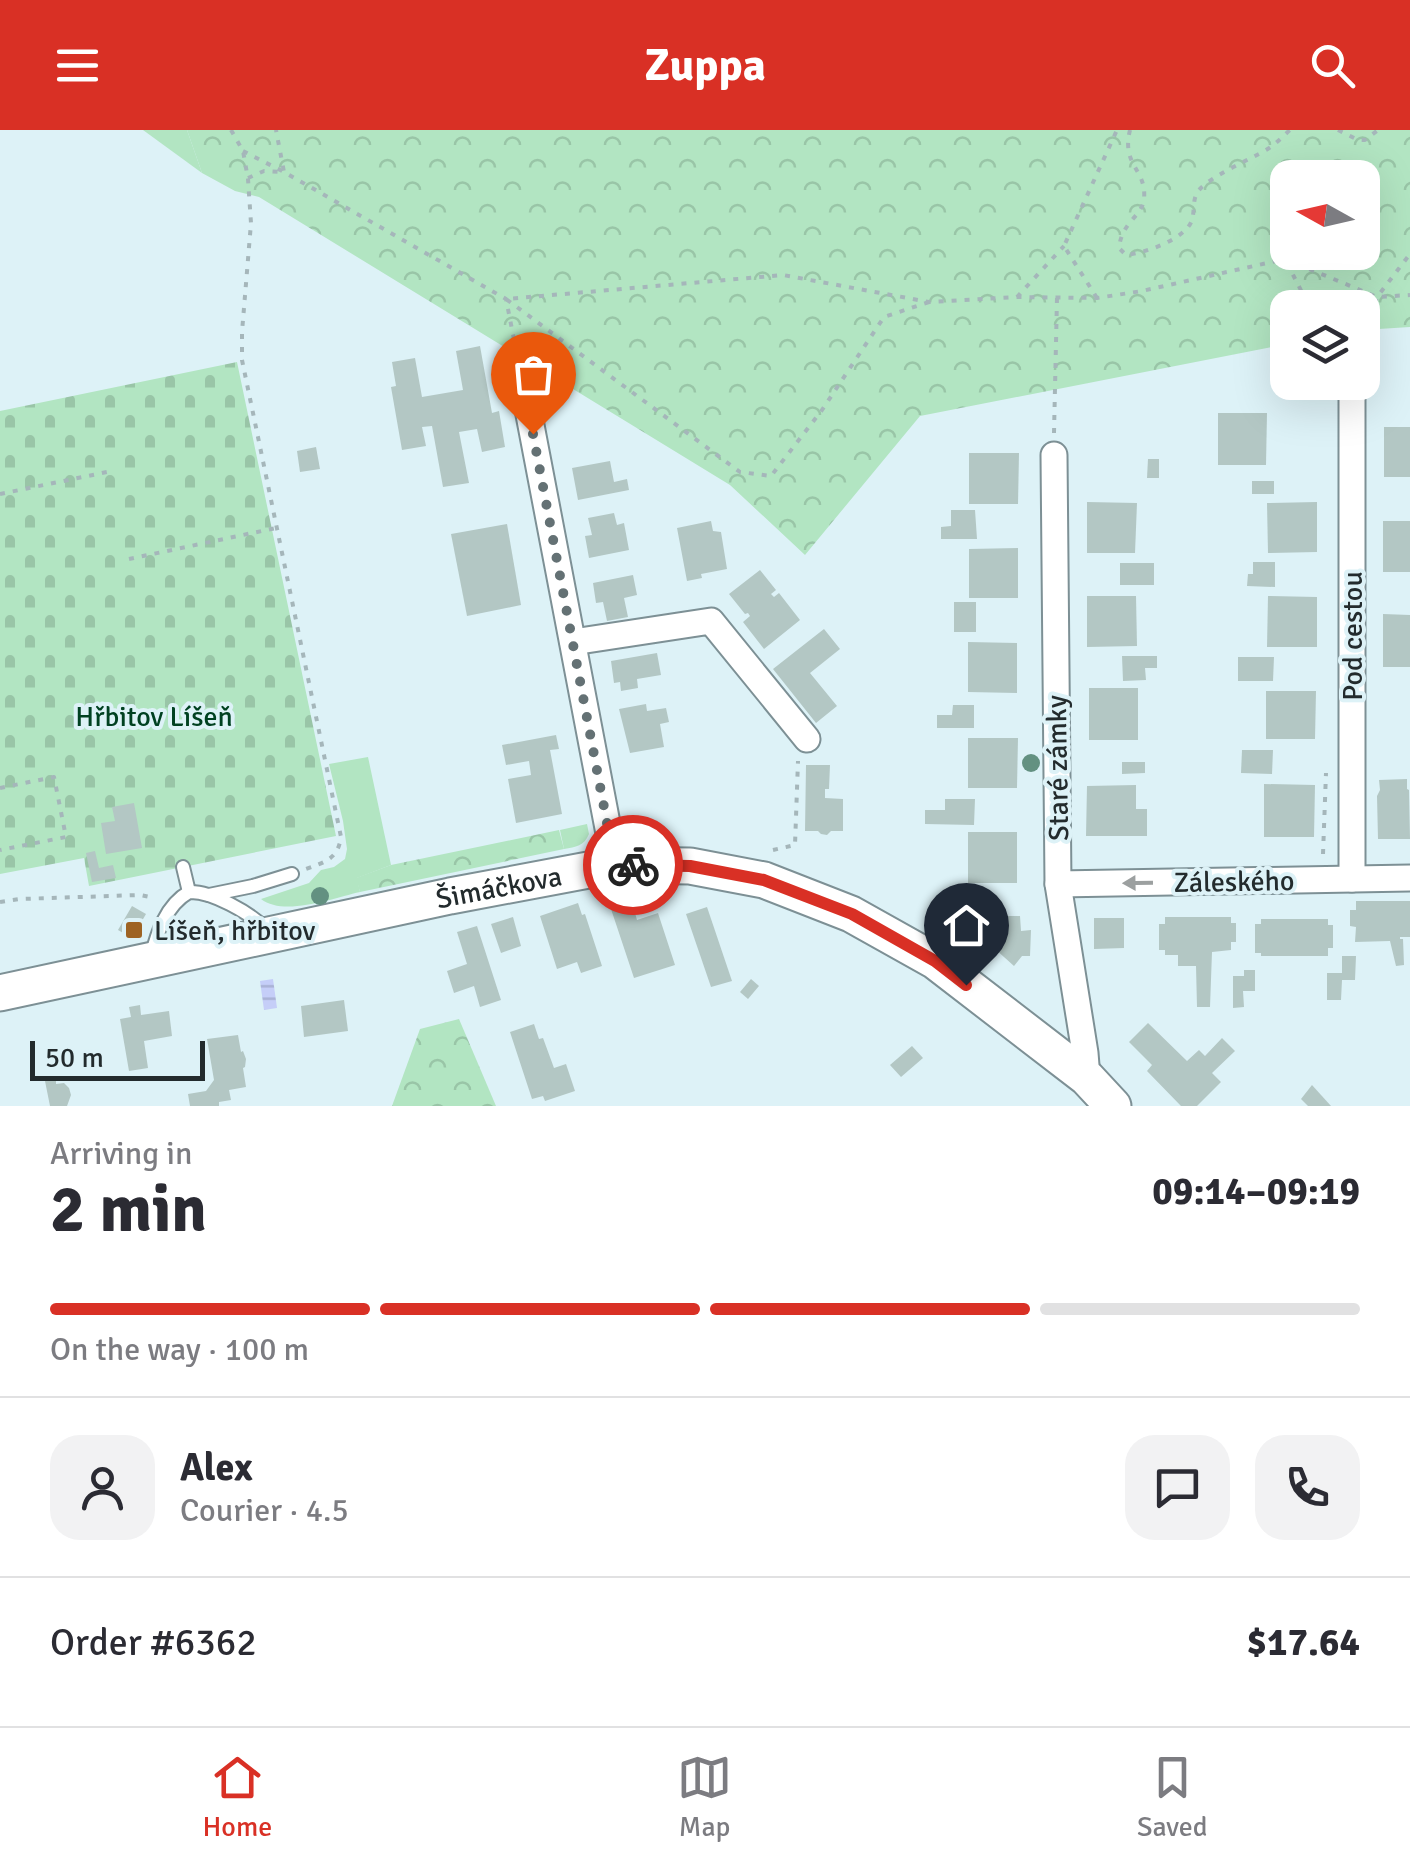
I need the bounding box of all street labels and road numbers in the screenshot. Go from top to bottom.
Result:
street label: Pod cestou [1336,571,1370,701]
street label: Staré zámky [1040,695,1076,841]
street label: Šimáčkova [433,859,565,917]
street label: Záleského [1173,864,1295,900]

